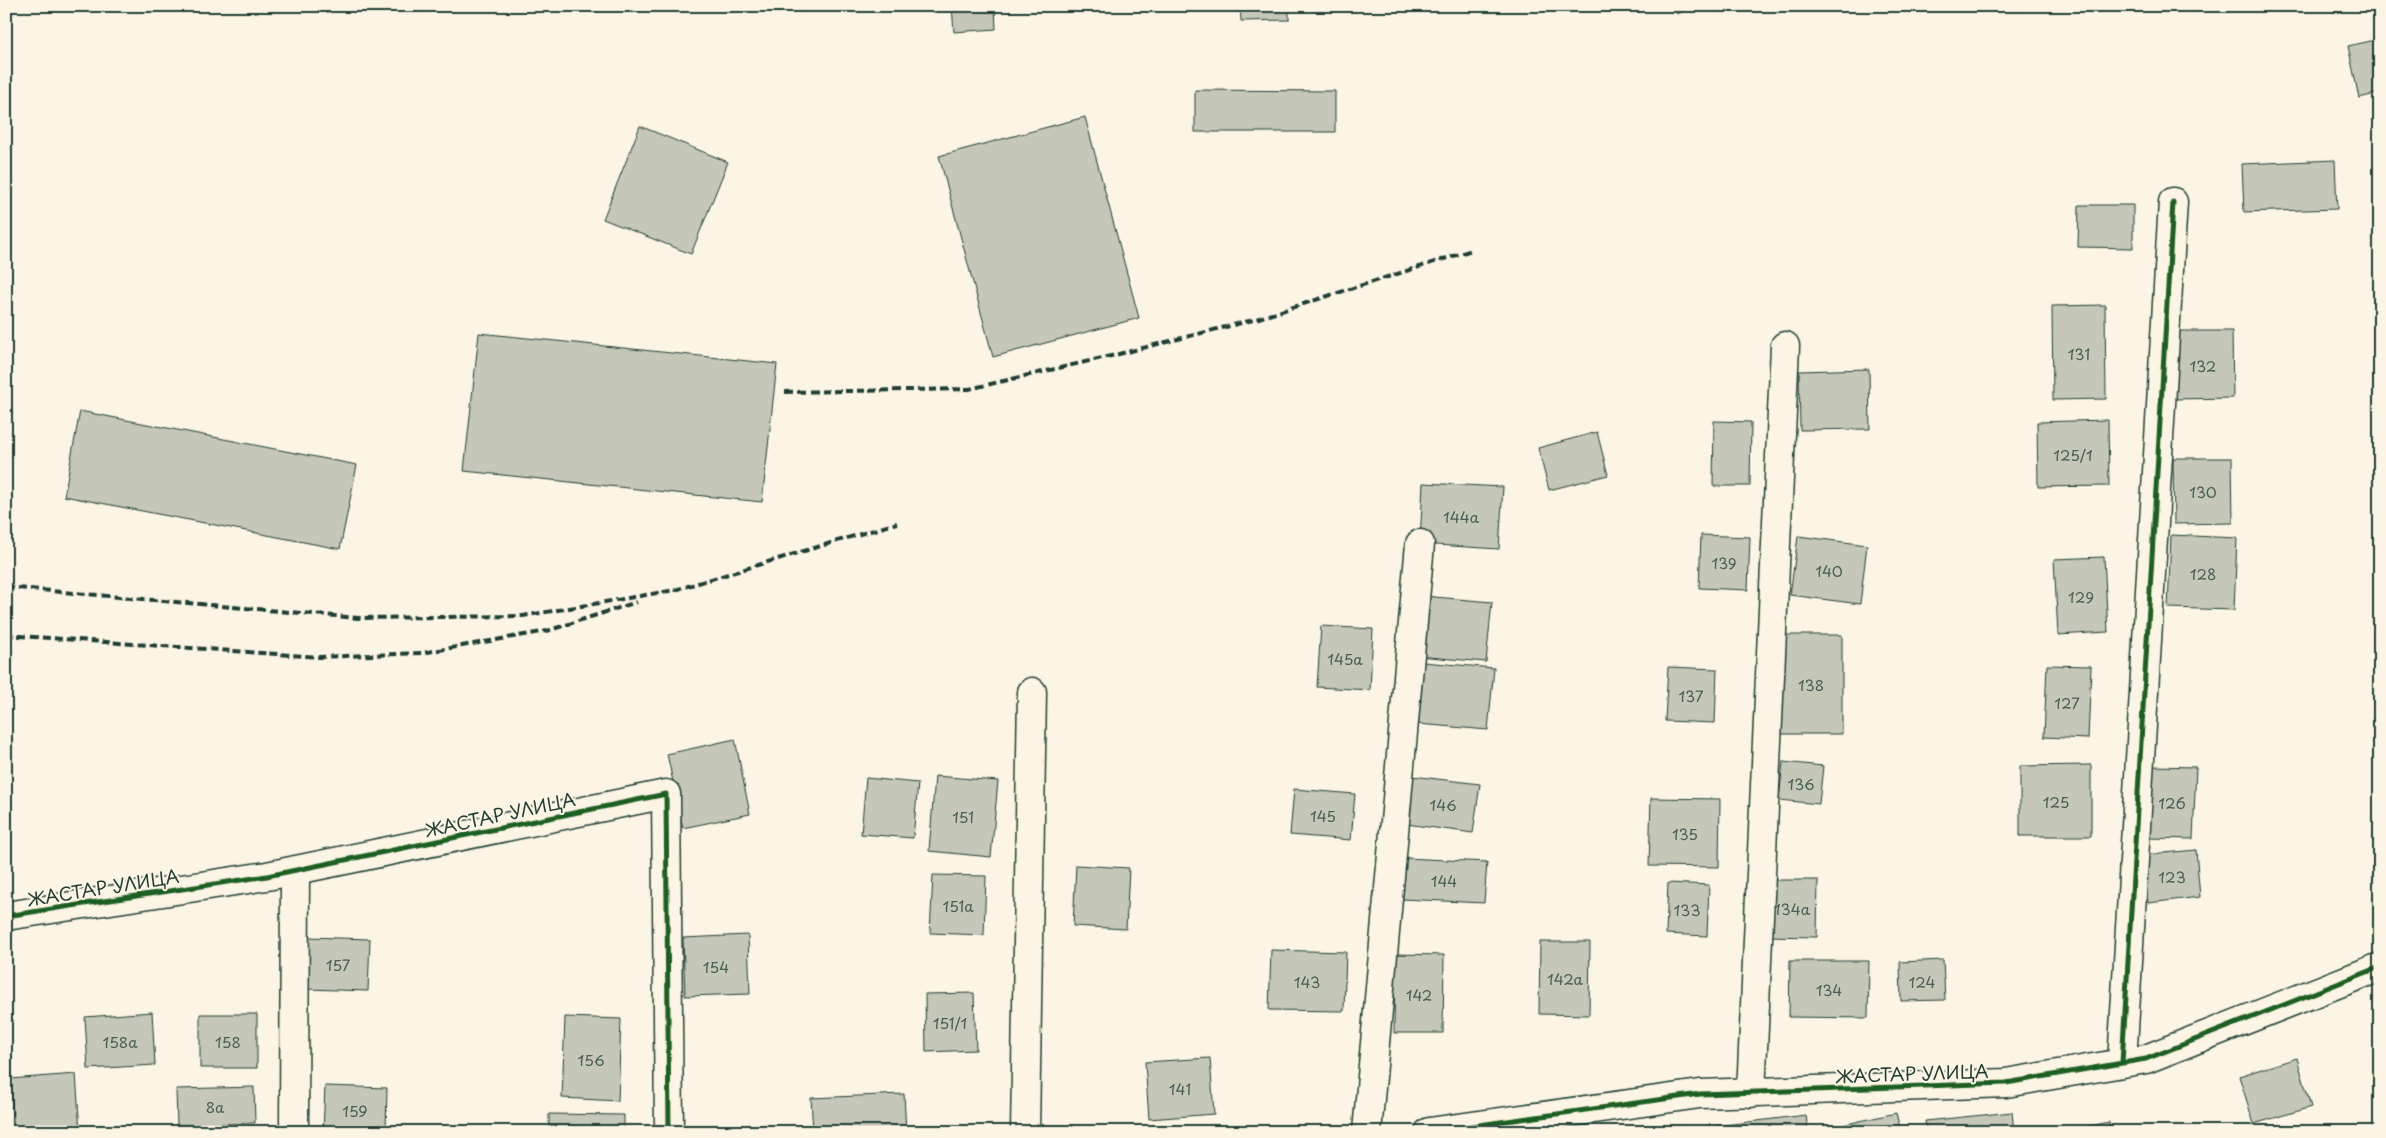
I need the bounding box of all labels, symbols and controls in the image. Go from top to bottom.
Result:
house number: 131 [2068,342,2090,365]
house number: 132 [2190,354,2216,377]
house number: 125/1 [2053,443,2093,466]
house number: 130 [2189,480,2217,503]
house number: 144а [1443,505,1480,528]
house number: 139 [1711,551,1737,574]
house number: 140 [1815,559,1843,582]
house number: 128 [2190,562,2216,585]
house number: 129 [2068,585,2094,608]
house number: 145а [1327,647,1363,670]
house number: 138 [1798,673,1824,696]
house number: 137 [1679,684,1704,707]
house number: 127 [2054,691,2080,714]
house number: 136 [1787,772,1815,795]
street label: ЖАСТАР УЛИЦА [422,785,578,843]
house number: 125 [2043,790,2069,813]
house number: 126 [2158,791,2186,814]
house number: 146 [1429,793,1457,816]
house number: 145 [1310,804,1336,827]
house number: 151 [952,805,974,828]
house number: 135 [1672,822,1698,845]
street label: ЖАСТАР УЛИЦА [25,862,181,912]
house number: 123 [2158,865,2186,888]
house number: 144 [1431,869,1457,892]
house number: 151а [942,894,974,917]
house number: 134а [1774,897,1811,920]
house number: 133 [1674,898,1700,921]
house number: 157 [326,953,351,976]
house number: 154 [703,955,729,978]
house number: 142а [1547,967,1584,990]
house number: 143 [1294,970,1320,993]
house number: 124 [1909,970,1936,993]
house number: 134 [1816,978,1842,1001]
house number: 142 [1406,983,1432,1006]
house number: 151/1 [933,1011,967,1034]
house number: 158а [102,1030,138,1053]
house number: 158 [215,1030,241,1053]
house number: 156 [578,1048,604,1071]
street label: ЖАСТАР УЛИЦА [1835,1057,1989,1089]
house number: 141 [1169,1077,1191,1100]
house number: 8а [206,1095,225,1118]
house number: 159 [342,1099,368,1122]

